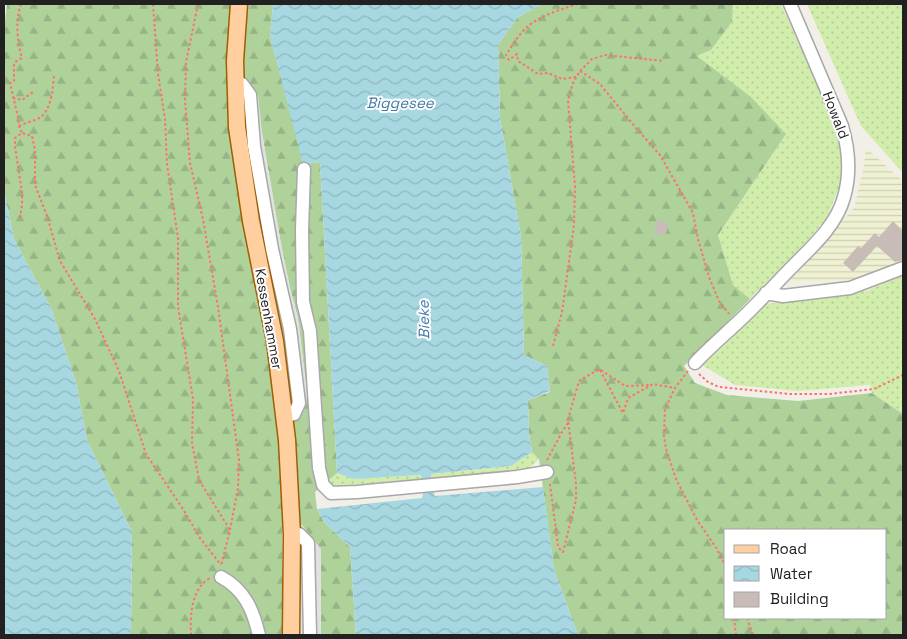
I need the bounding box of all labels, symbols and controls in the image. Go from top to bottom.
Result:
street label: Howald [819,89,853,141]
water label: Biggesee [366,93,435,112]
street label: Kessenhammer [251,267,287,371]
water label: Bieke [414,299,433,340]
legend [724,529,887,619]
text: Road [770,539,807,558]
text: Water [770,564,813,583]
text: Building [770,589,829,608]

